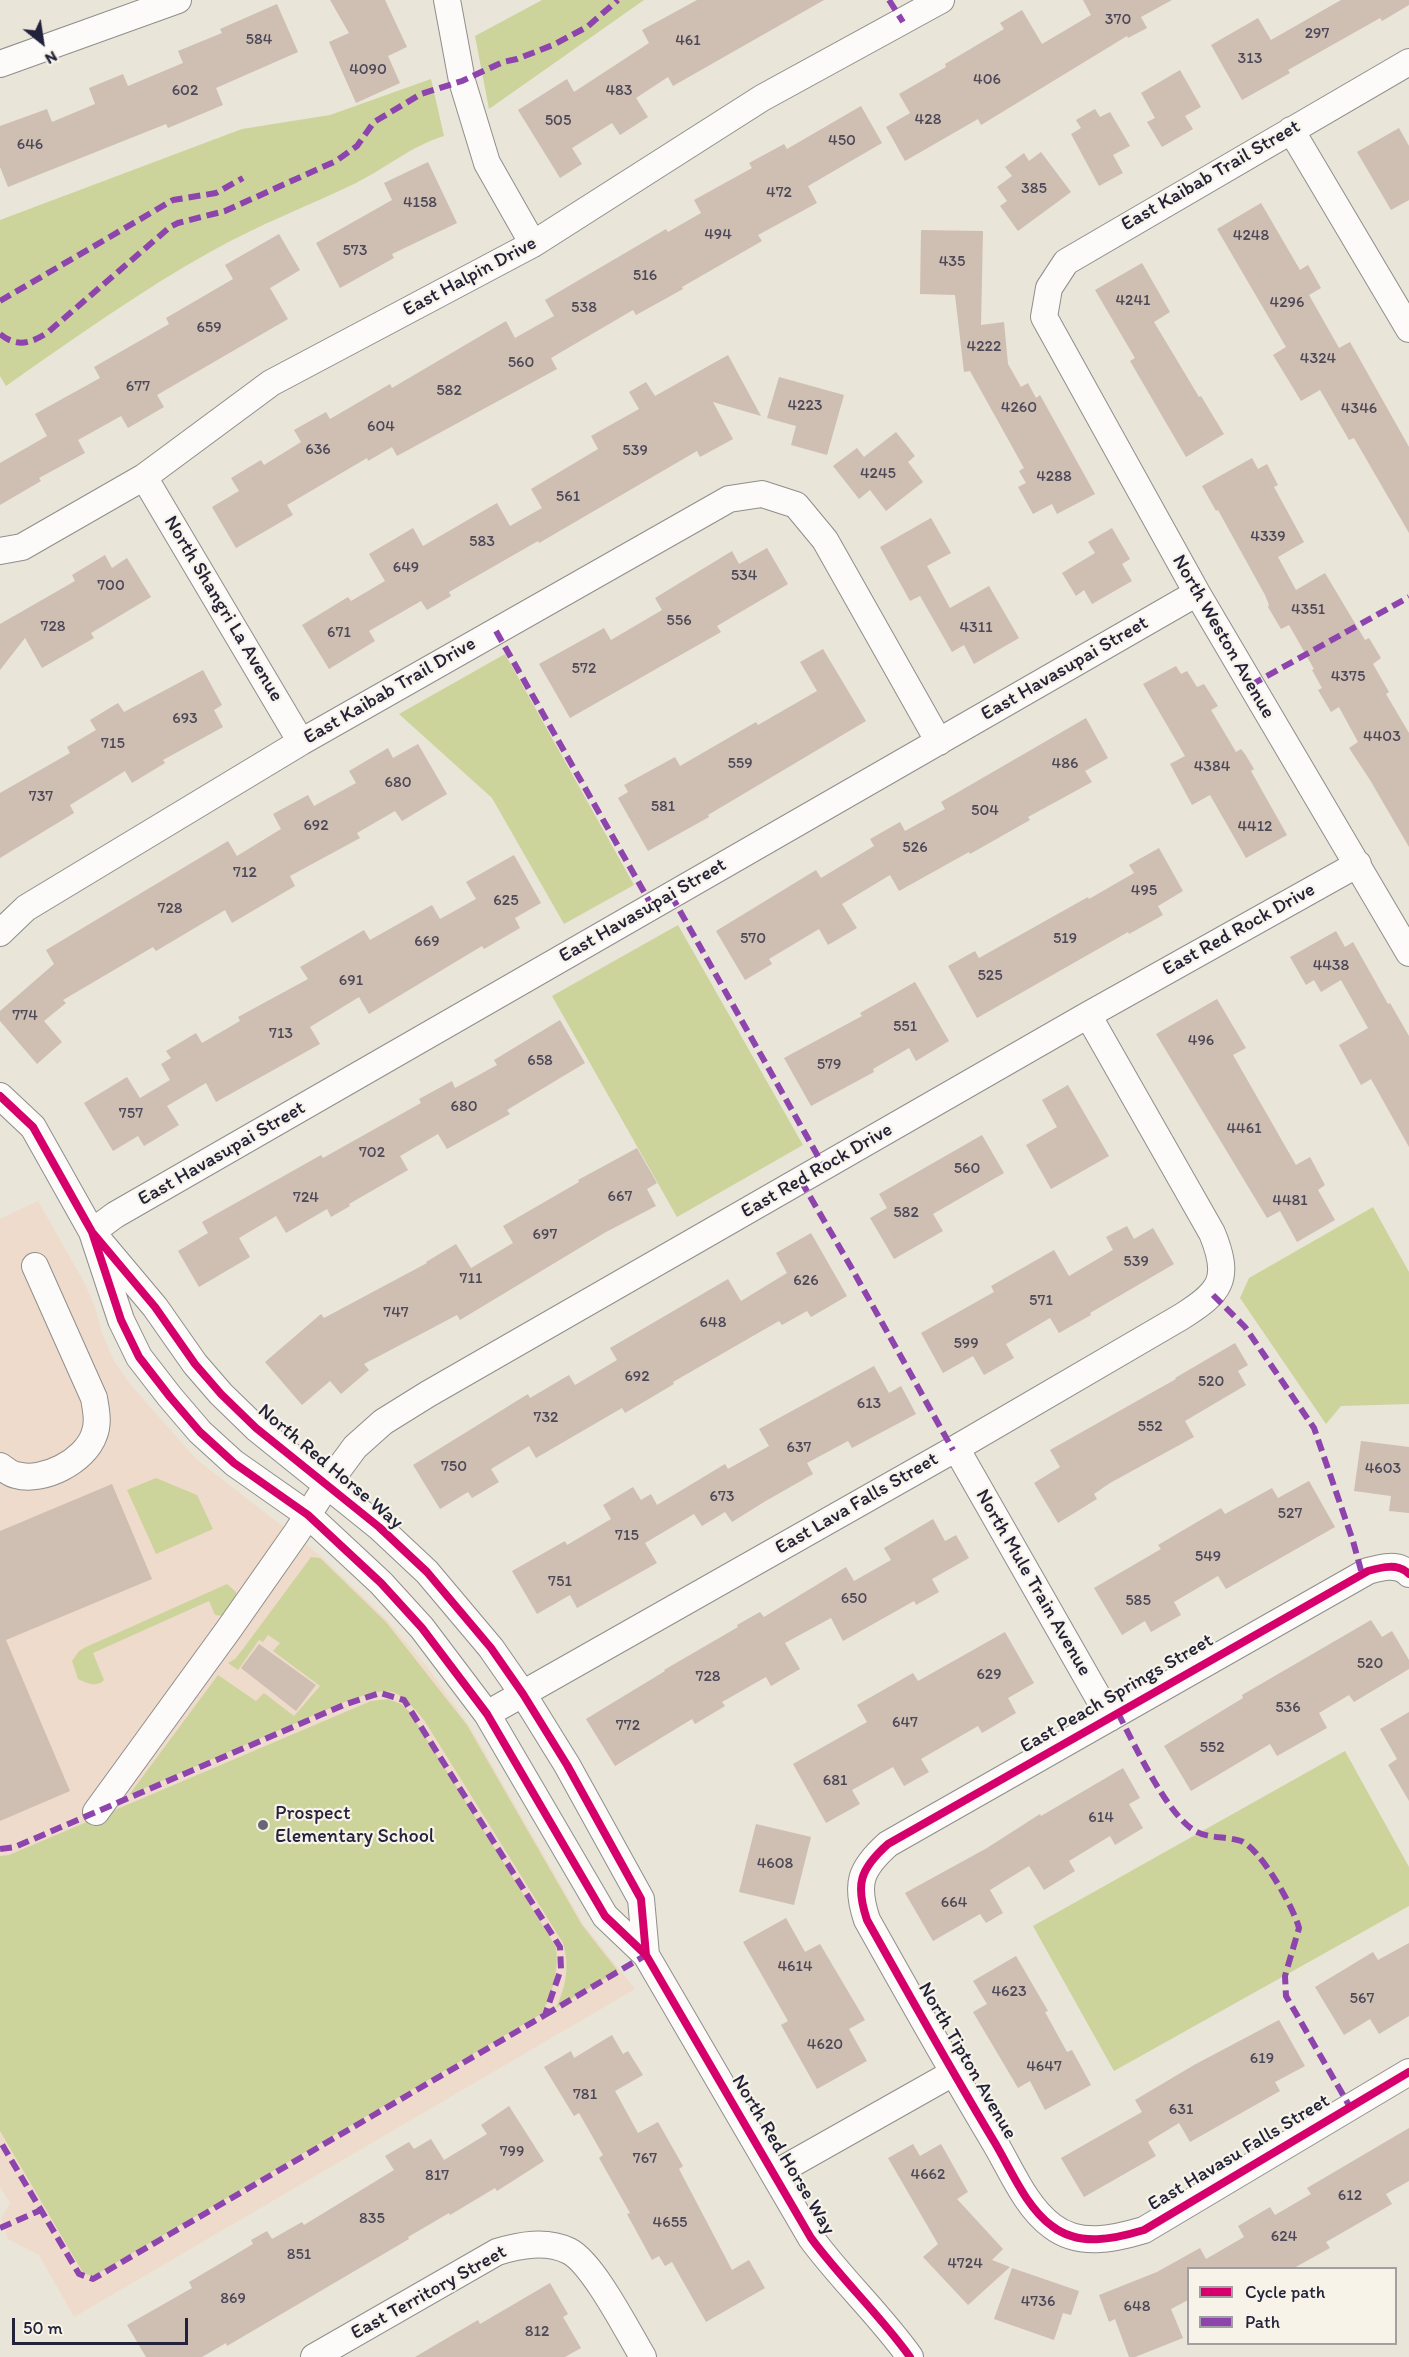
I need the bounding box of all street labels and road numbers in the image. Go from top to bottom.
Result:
street label: East Kaibab Trail Street [1117,115,1305,237]
street label: East Halpin Drive [399,232,541,322]
street label: North Shangri La Avenue [158,512,288,706]
street label: North Weston Avenue [1166,551,1280,723]
street label: East Havasupai Street [977,611,1153,727]
street label: East Kaibab Trail Drive [300,632,480,750]
street label: East Havasupai Street [555,853,731,969]
street label: East Red Rock Drive [1159,878,1319,982]
street label: East Havasupai Street [134,1096,310,1212]
street label: East Red Rock Drive [737,1118,897,1224]
street label: North Red Horse Way [252,1399,408,1535]
street label: East Lava Falls Street [771,1448,943,1560]
street label: North Mule Train Avenue [970,1485,1096,1681]
street label: East Peach Springs Street [1016,1629,1218,1759]
street label: North Tipton Avenue [912,1978,1022,2144]
street label: North Red Horse Way [726,2071,840,2239]
street label: East Havasu Falls Street [1144,2089,1334,2217]
street label: East Territory Street [347,2240,511,2346]

